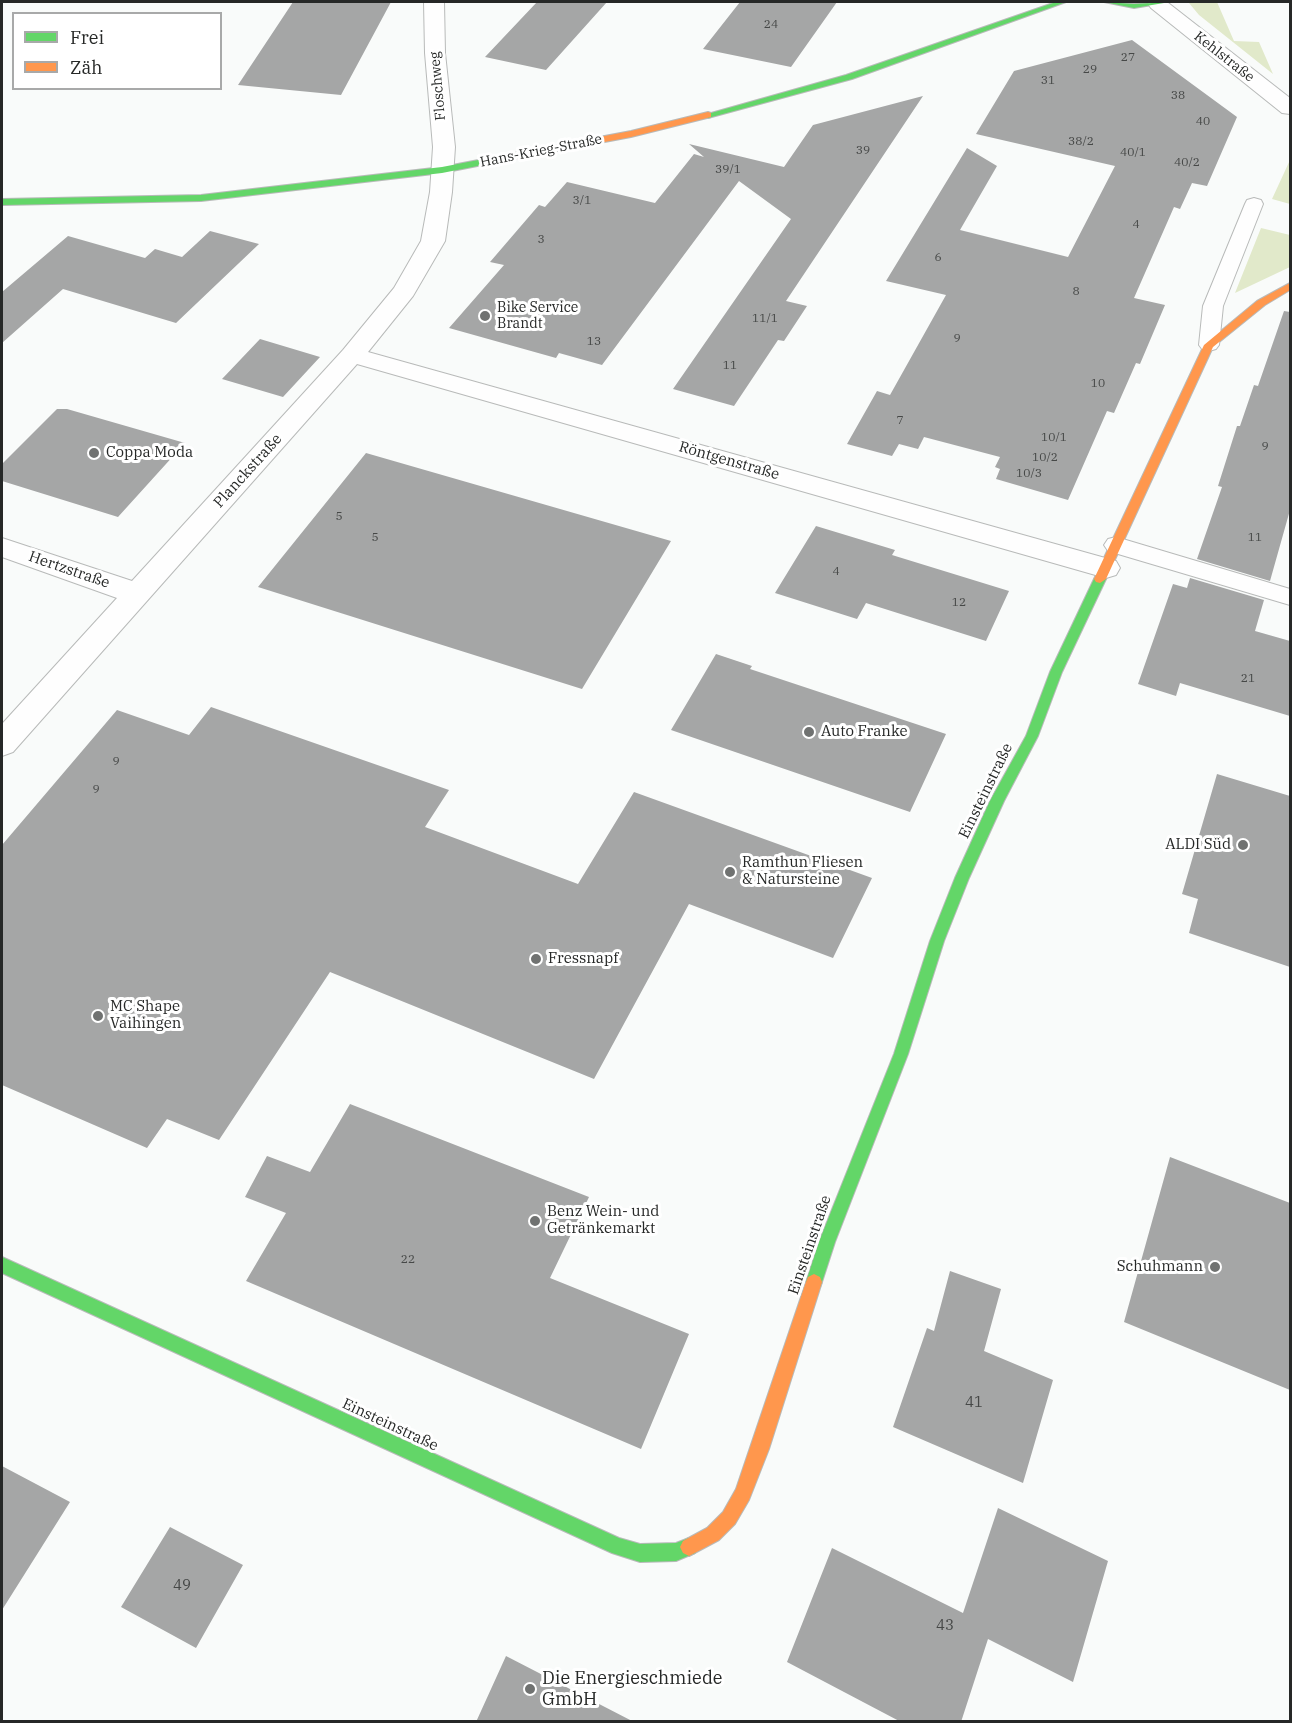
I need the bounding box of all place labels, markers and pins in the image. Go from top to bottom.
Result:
place label: Bike Service Brandt [497,300,578,332]
marker: Bike Service Brandt [478,309,492,323]
place label: Coppa Moda [106,444,193,462]
marker: Coppa Moda [87,446,101,460]
place label: Auto Franke [821,723,908,741]
marker: Auto Franke [802,725,816,739]
place label: ALDI Süd [1165,836,1231,854]
marker: ALDI Süd [1236,838,1250,852]
place label: Ramthun Fliesen & Natursteine [742,854,863,889]
marker: Ramthun Fliesen & Natursteine [723,865,737,879]
place label: Fressnapf [548,950,618,968]
marker: Fressnapf [529,952,543,966]
place label: MC Shape Vaihingen [110,998,181,1033]
marker: MC Shape Vaihingen [91,1009,105,1023]
place label: Benz Wein- und Getränkemarkt [547,1203,659,1238]
marker: Benz Wein- und Getränkemarkt [528,1214,542,1228]
place label: Schuhmann [1117,1258,1203,1276]
marker: Schuhmann [1208,1260,1222,1274]
place label: Die Energieschmiede GmbH [542,1668,723,1710]
marker: Die Energieschmiede GmbH [523,1682,537,1696]

